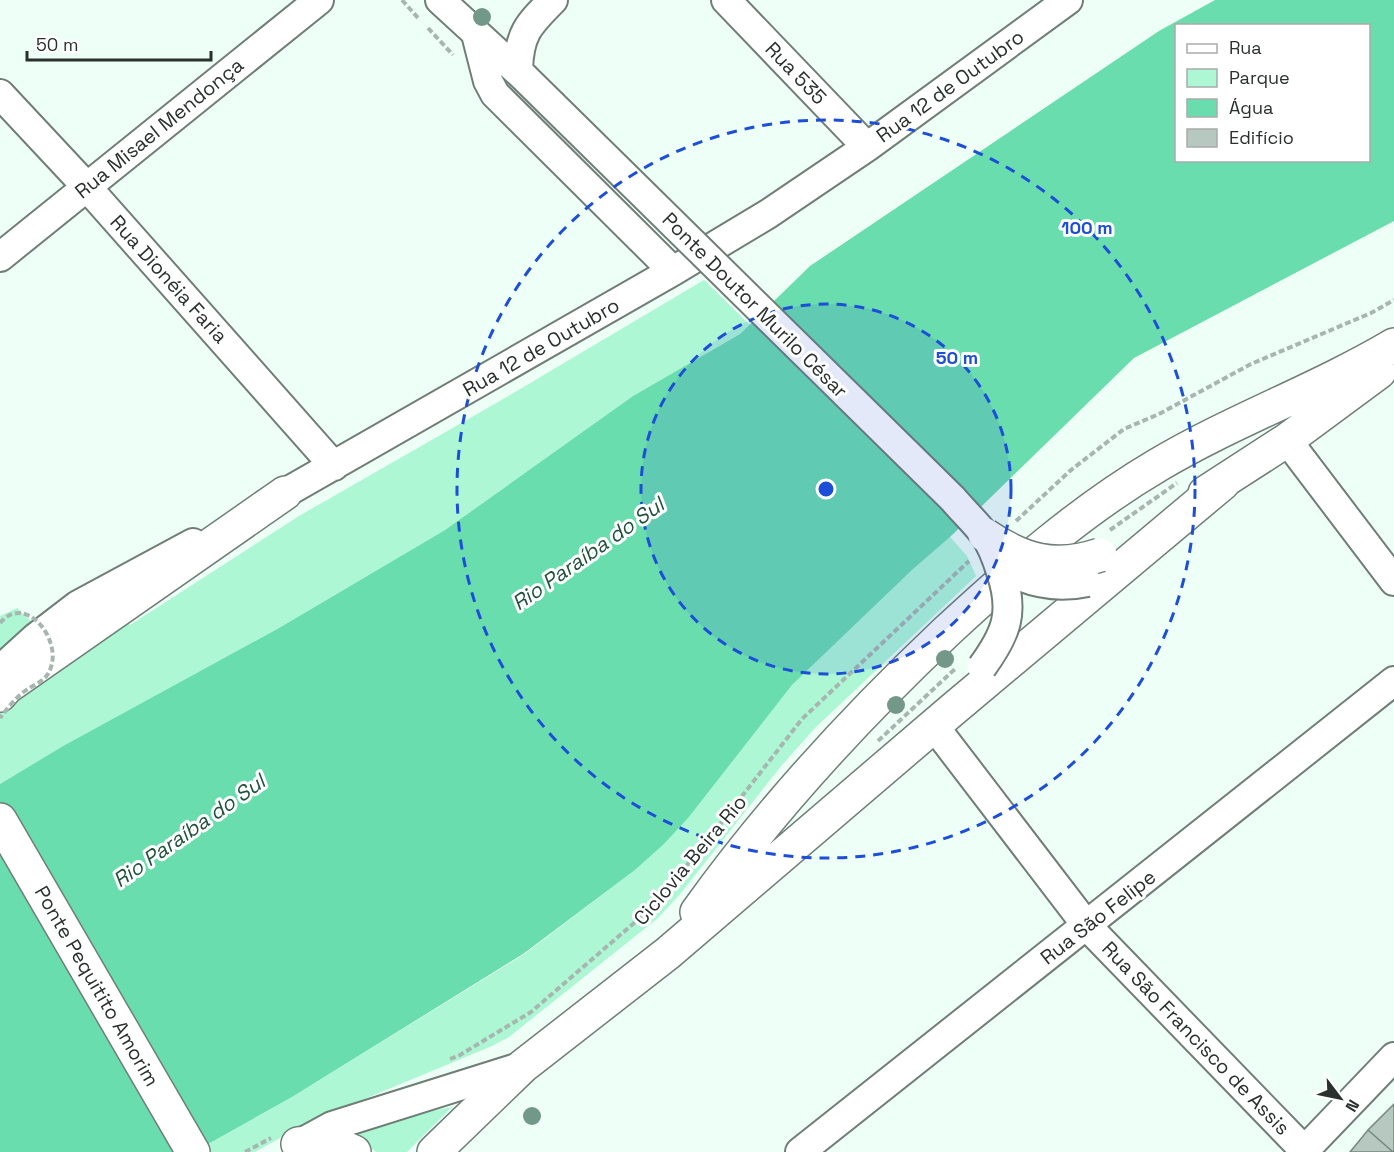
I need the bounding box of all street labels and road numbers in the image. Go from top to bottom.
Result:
street label: Rua 12 de Outubro [871,24,1029,148]
street label: Rua 535 [760,36,832,110]
street label: Rua Misael Mendonça [69,52,249,204]
street label: Ponte Doutor Murilo César [657,207,853,403]
street label: Rua Dionéia Faria [105,209,233,349]
street label: Rua 12 de Outubro [458,292,624,402]
street label: Ciclovia Beira Rio [628,789,752,931]
street label: Rua São Felipe [1035,864,1161,970]
street label: Ponte Pequitito Amorim [29,881,165,1091]
street label: Rua São Francisco de Assis [1096,936,1296,1140]

